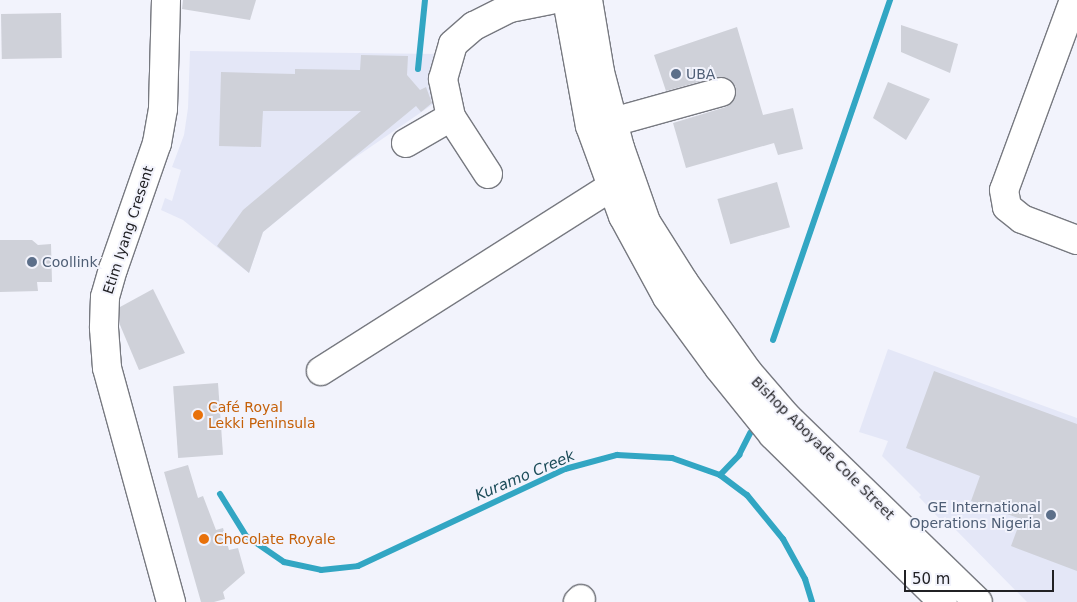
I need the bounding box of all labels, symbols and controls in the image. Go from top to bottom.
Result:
place label: UBA [686,66,715,82]
marker: UBA [670,68,682,80]
street label: Etim Iyang Cresent [99,164,157,296]
place label: Coollink [42,254,98,270]
marker: Coollink [26,256,38,268]
street label: Bishop Aboyade Cole Street [748,373,898,523]
place label: Café Royal Lekki Peninsula [208,399,316,432]
marker: Café Royal Lekki Peninsula [192,409,204,421]
water label: Kuramo Creek [472,447,578,505]
place label: GE International Operations Nigeria [909,499,1041,532]
marker: GE International Operations Nigeria [1045,509,1057,521]
place label: Chocolate Royale [214,531,336,547]
marker: Chocolate Royale [198,533,210,545]
scale bar [907,560,1057,592]
text: 50 m [912,570,950,588]

